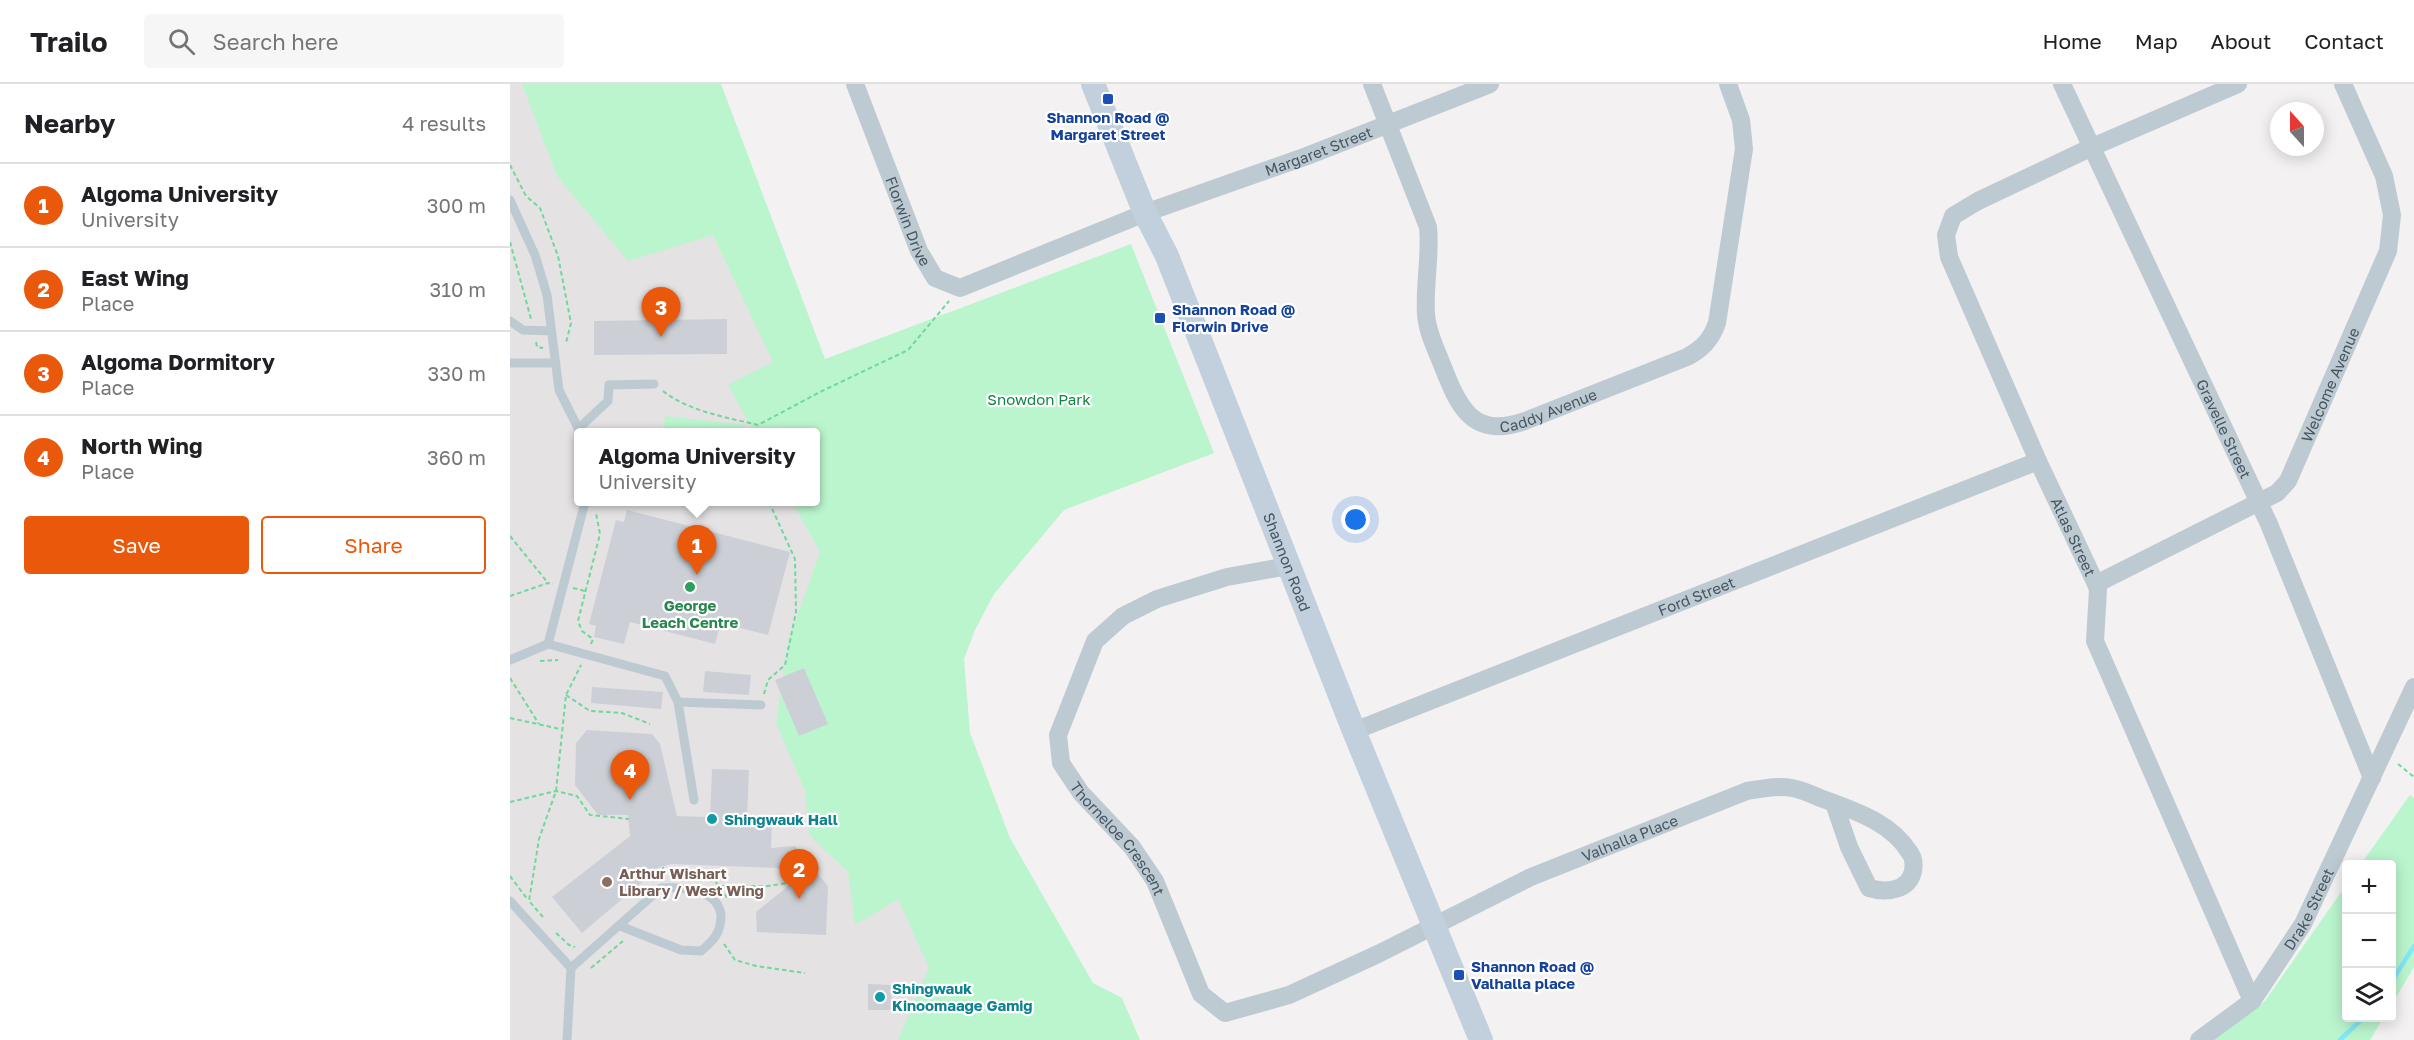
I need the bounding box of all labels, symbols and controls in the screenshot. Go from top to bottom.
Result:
search box [144,14,564,68]
text: Trailo [30,25,108,58]
icon: search [165,25,198,58]
text: Search here [213,28,339,55]
text: Home [2042,28,2102,54]
text: Map [2135,28,2178,54]
text: About [2211,28,2271,54]
text: Contact [2304,28,2384,54]
marker: Shannon Road @ Margaret Street [1101,92,1115,106]
north arrow [2270,102,2324,156]
text: Nearby [24,108,115,139]
place label: Shannon Road @ Margaret Street [1046,108,1170,143]
text: 4 results [402,111,486,135]
street label: Margaret Street [1262,122,1375,179]
street label: Florwin Drive [882,174,935,269]
text: Algoma University [81,180,278,207]
text: 1 [38,193,49,217]
text: 300 m [427,193,486,217]
text: University [81,207,179,231]
text: East Wing [81,264,189,291]
text: 2 [37,277,50,301]
text: 310 m [430,277,486,301]
pin: 3 [642,288,680,337]
text: Place [81,291,134,315]
place label: Shannon Road @ Florwin Drive [1172,300,1295,335]
marker: Shannon Road @ Florwin Drive [1153,311,1167,325]
street label: Welcome Avenue [2297,324,2363,445]
text: Algoma Dormitory [81,348,275,375]
text: 3 [37,361,50,385]
text: 330 m [428,361,486,385]
text: Place [81,375,134,399]
street label: Gravelle Street [2193,376,2255,481]
street label: Caddy Avenue [1499,385,1599,435]
park label: Snowdon Park [987,390,1091,408]
popup [574,428,820,506]
text: North Wing [81,432,202,459]
text: Algoma University [598,442,796,469]
text: 4 [37,445,50,469]
text: 360 m [427,445,486,469]
text: Place [81,459,134,483]
text: University [598,469,696,493]
street label: Atlas Street [2047,494,2100,579]
your location [1341,505,1370,534]
street label: Shannon Road [1260,510,1315,614]
button: Save [24,516,249,574]
button: Share [261,516,486,574]
pin: 1 [678,526,717,575]
street label: Ford Street [1655,573,1737,619]
marker: George Leach Centre [683,580,697,594]
place label: George Leach Centre [642,596,738,631]
pin: 4 [610,750,650,800]
street label: Thorneloe Crescent [1067,778,1169,898]
place label: Shingwauk Hall [724,810,838,828]
street label: Valhalla Place [1579,810,1681,865]
marker: Shingwauk Hall [705,812,719,826]
pin: 2 [780,850,818,899]
map controls [2342,860,2396,1022]
button: + [2342,860,2396,914]
place label: Arthur Wishart Library / West Wing [619,864,764,899]
street label: Drake Street [2279,865,2337,953]
marker: Arthur Wishart Library / West Wing [600,875,614,889]
button: − [2342,914,2396,968]
place label: Shannon Road @ Valhalla place [1471,957,1594,992]
marker: Shannon Road @ Valhalla place [1452,968,1466,982]
button: layers [2342,968,2396,1022]
place label: Shingwauk Kinoomaage Gamig [892,979,1033,1014]
marker: Shingwauk Kinoomaage Gamig [873,990,887,1004]

